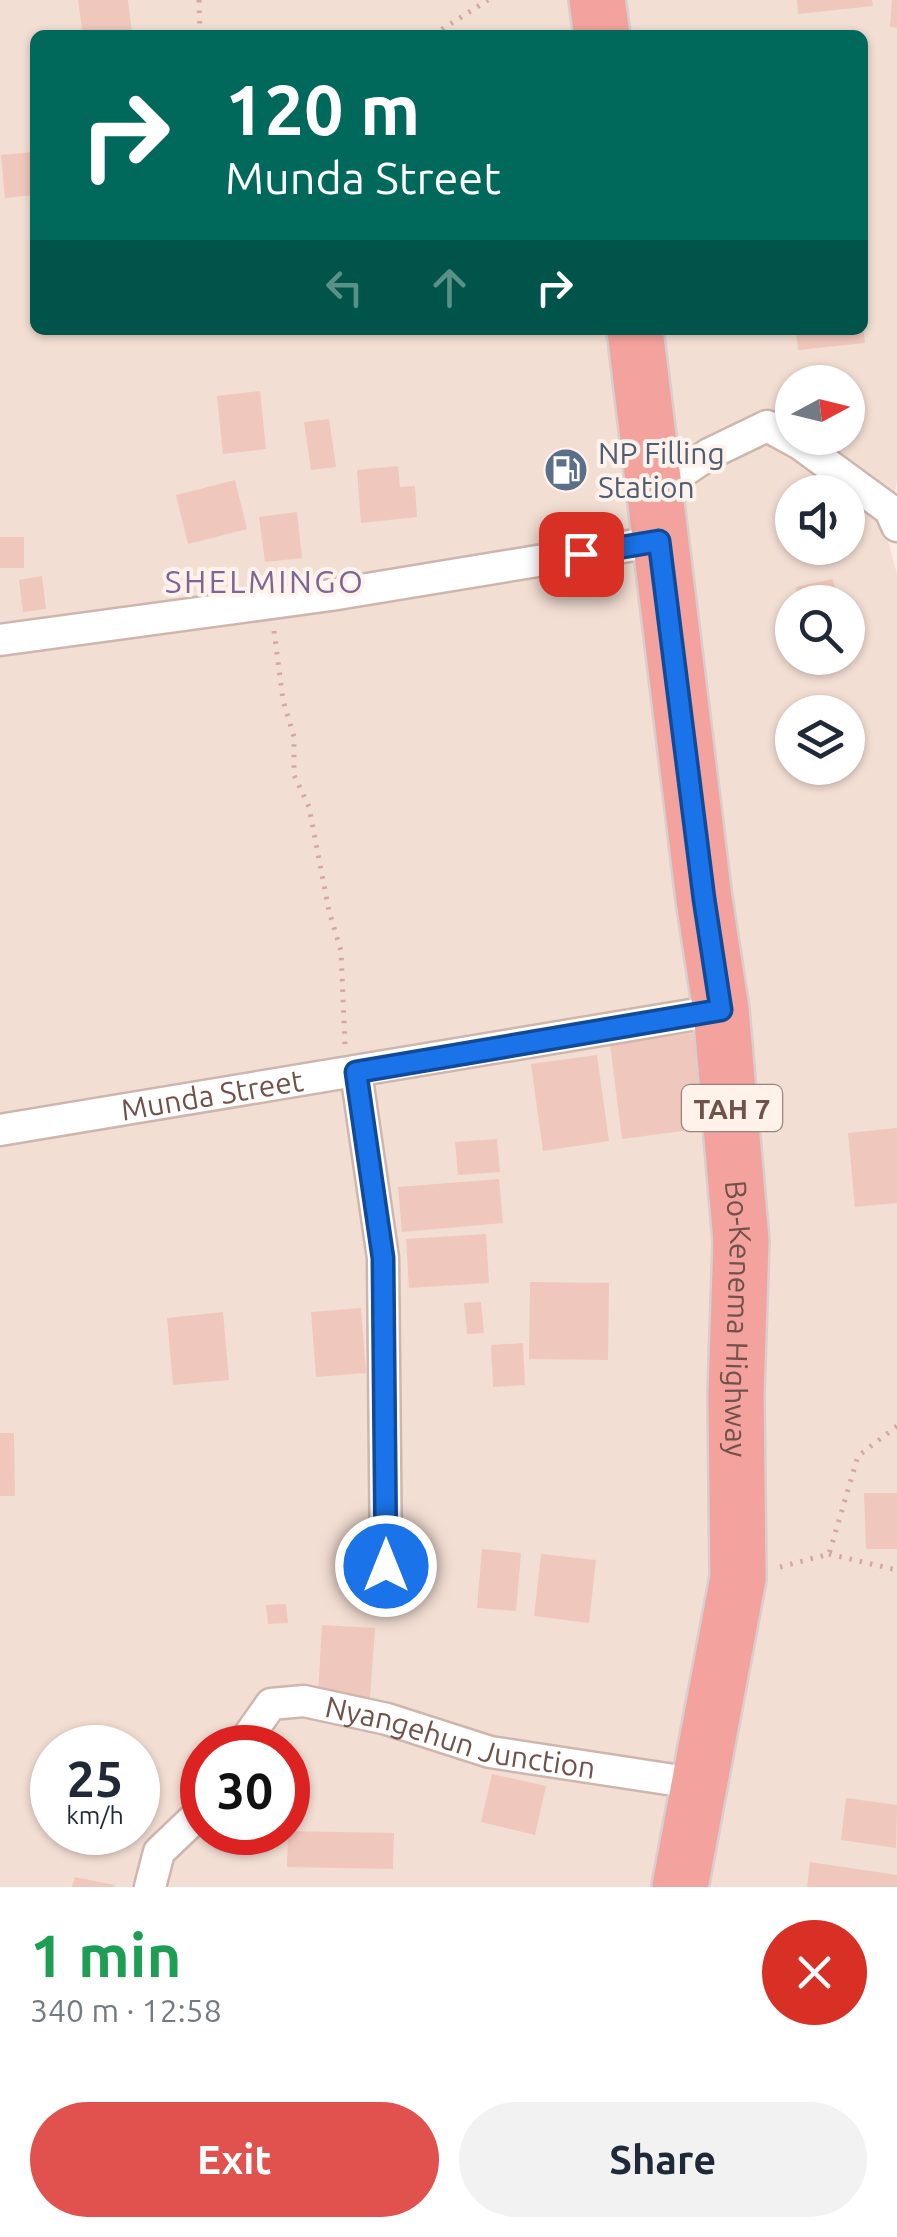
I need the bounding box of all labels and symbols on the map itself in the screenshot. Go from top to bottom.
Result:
north arrow [775,365,865,455]
place label: NP Filling Station [598,436,725,504]
fuel station icon: NP Filling Station [543,447,589,493]
pin [539,512,624,597]
district label: SHELMINGO [165,563,365,599]
street label: Munda Street [119,1063,306,1127]
road number: TAH 7 [682,1085,782,1131]
street label: Bo-Kenema Highway [719,1179,758,1457]
position arrow [334,1514,438,1618]
street label: Nyangehun Junction [322,1689,598,1785]
speed limit sign: 30 [180,1725,310,1855]

